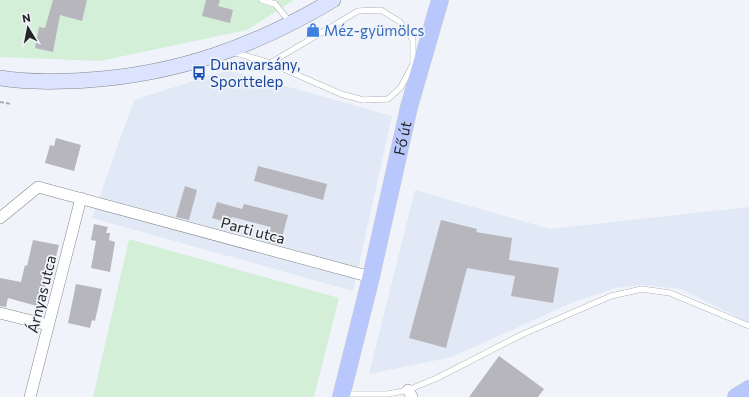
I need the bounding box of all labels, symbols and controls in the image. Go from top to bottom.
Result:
north arrow [8,8,48,48]
text: N [21,11,31,25]
place label: Méz-gyümölcs [324,21,425,39]
shop icon: Méz-gyümölcs [305,22,321,38]
place label: Dunavarsány, Sporttelep [210,55,300,90]
bus stop icon: Dunavarsány, Sporttelep [191,65,207,81]
street label: Fő út [389,119,415,157]
street label: Parti utca [219,213,287,247]
street label: Árnyas utca [22,253,59,335]

